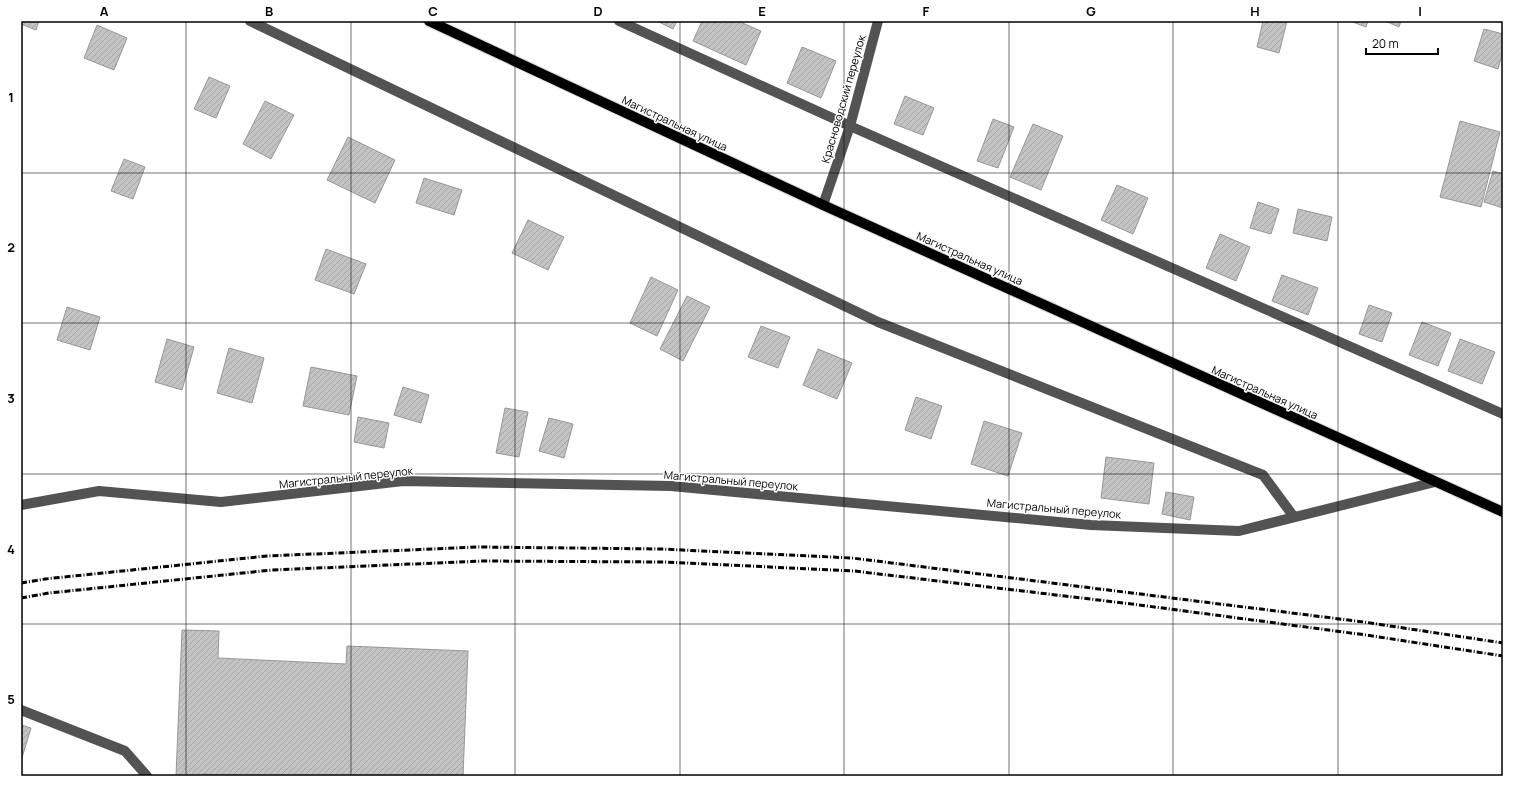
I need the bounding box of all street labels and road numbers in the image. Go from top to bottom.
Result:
street label: Красноводский переулок [817,33,869,165]
street label: Магистральная улица [620,92,730,154]
street label: Магистральная улица [914,228,1026,288]
street label: Магистральная улица [1209,362,1321,422]
street label: Магистральный переулок [278,462,414,491]
street label: Магистральный переулок [663,467,799,493]
street label: Магистральный переулок [986,495,1122,521]

